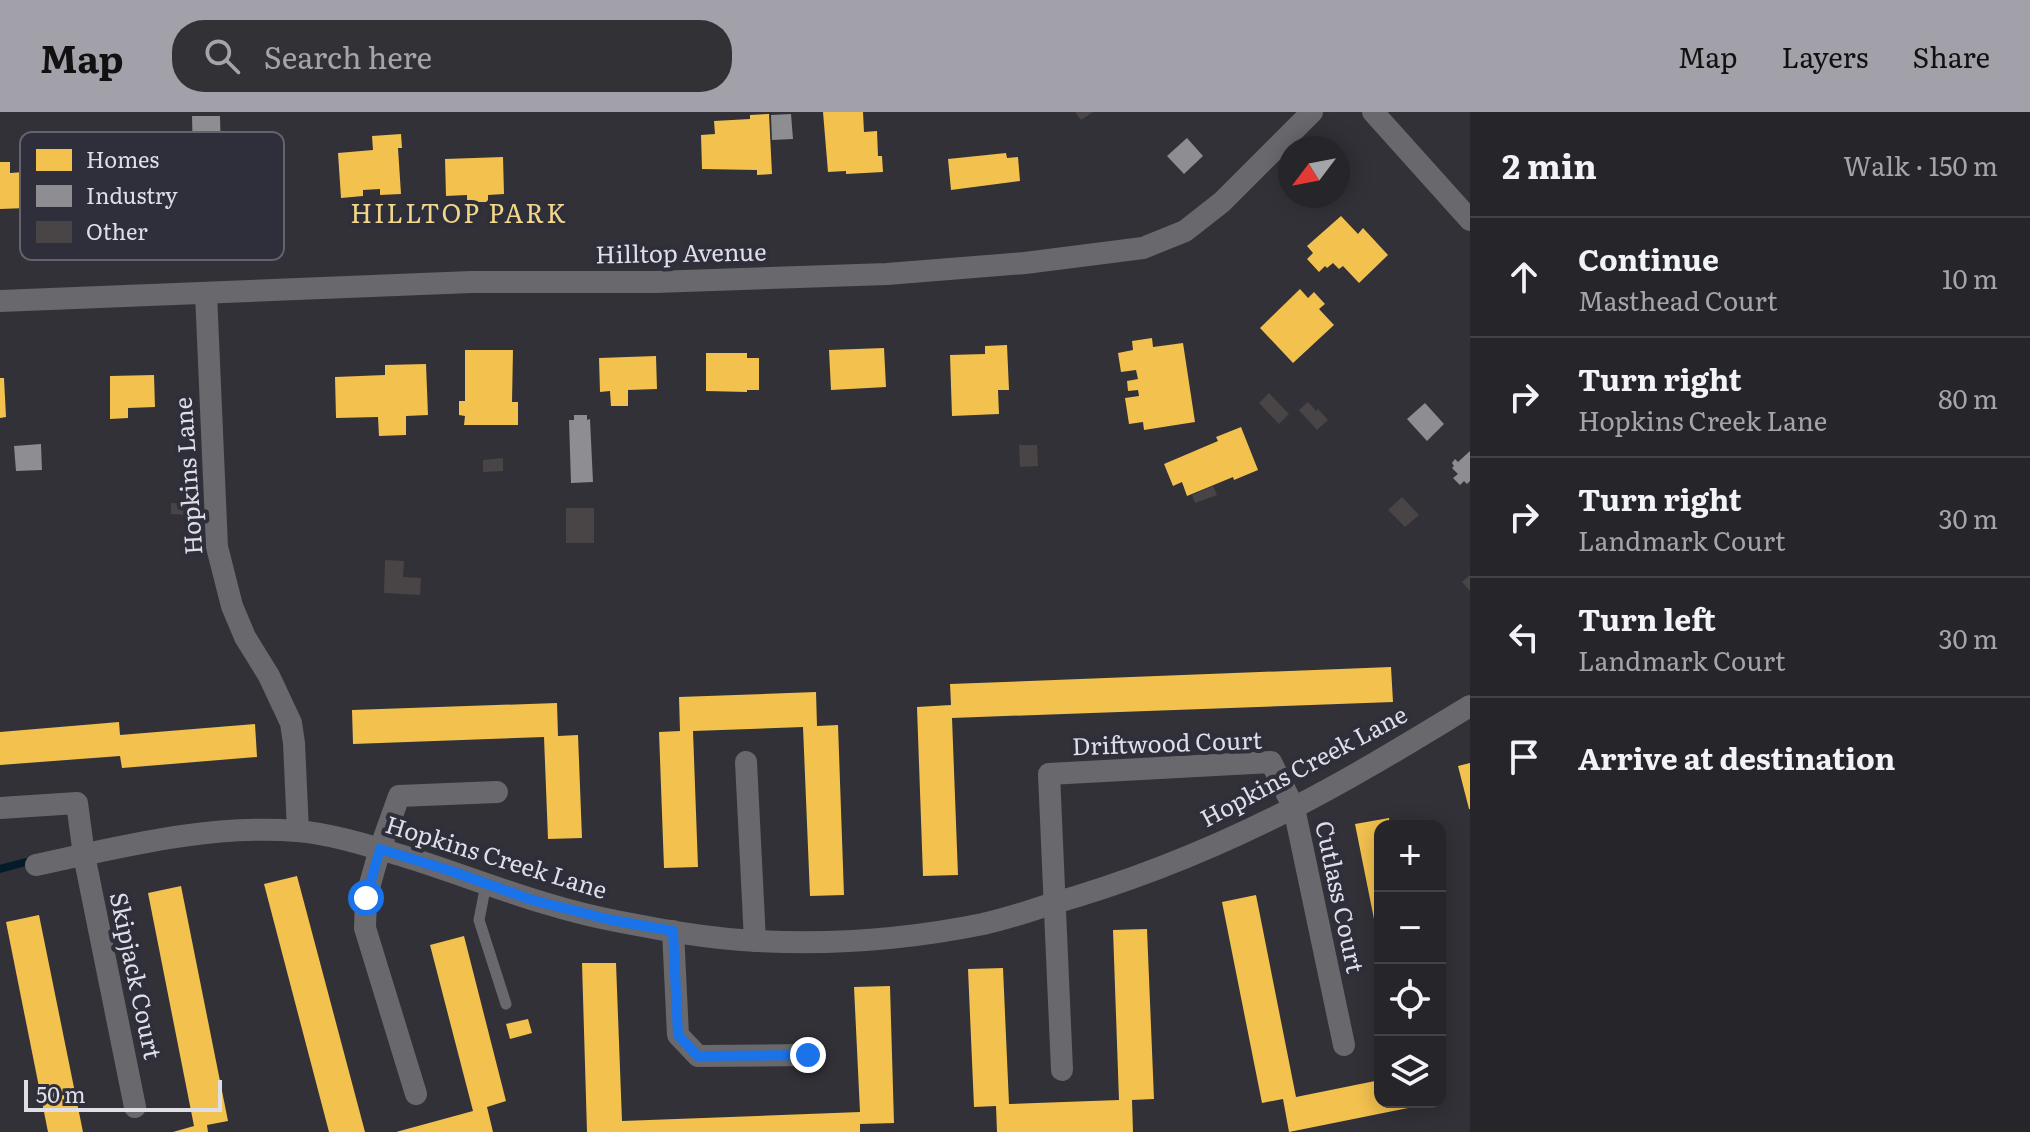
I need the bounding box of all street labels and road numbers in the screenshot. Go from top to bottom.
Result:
street label: Hilltop Avenue [595,233,767,270]
street label: Hopkins Lane [164,396,209,556]
street label: Hopkins Creek Lane [1193,695,1413,834]
street label: Driftwood Court [1071,721,1263,762]
street label: Hopkins Creek Lane [382,805,612,906]
street label: Cutlass Court [1308,817,1375,976]
street label: Skipjack Court [103,889,172,1062]

